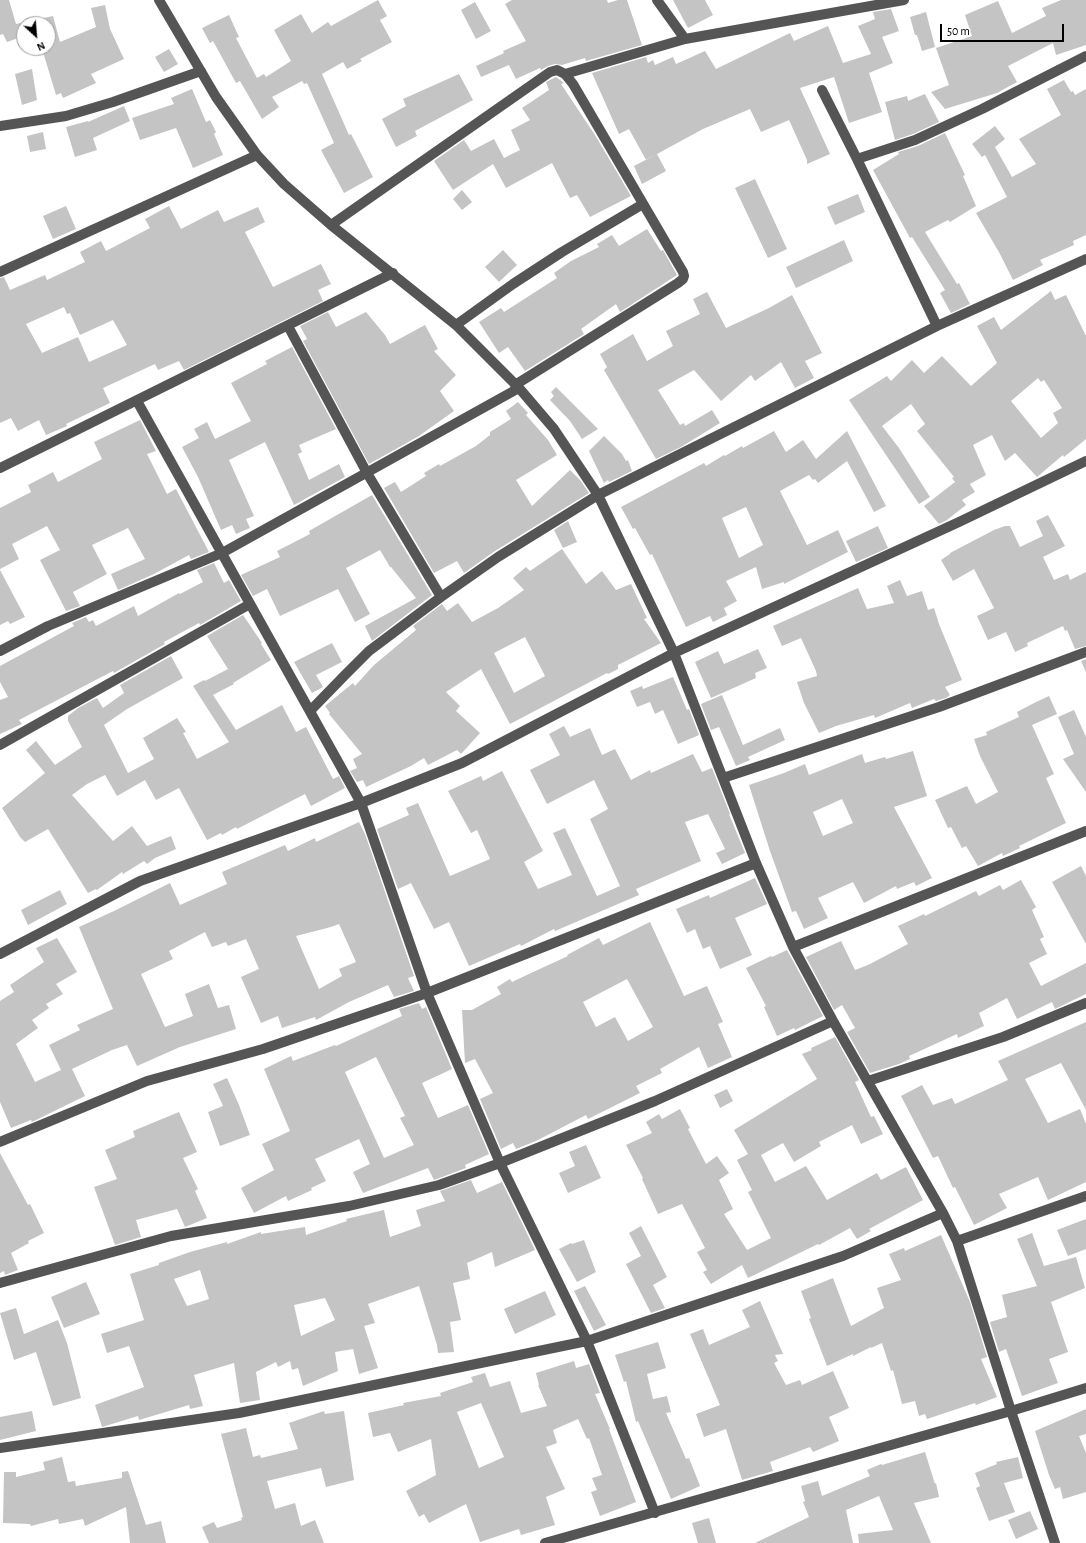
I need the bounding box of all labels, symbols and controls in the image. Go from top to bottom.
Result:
north arrow [16,16,56,56]
scale bar [942,16,1066,42]
text: 50 m [947,25,970,37]
text: N [35,40,47,53]

